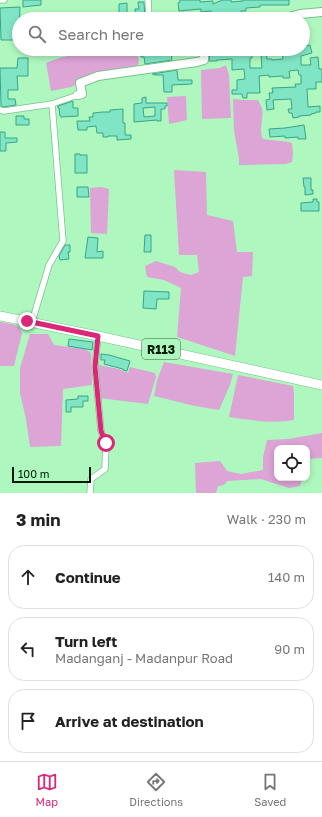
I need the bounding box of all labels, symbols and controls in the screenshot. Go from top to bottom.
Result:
search box [12,12,310,56]
icon: search [26,23,48,45]
text: Search here [58,25,144,43]
route end [18,312,36,330]
road number: R113 [142,339,180,359]
route start [97,434,115,452]
map controls [274,445,310,481]
button: locate [274,445,310,481]
scale bar [12,465,91,484]
text: 100 m [18,467,49,480]
text: 3 min [16,509,60,530]
text: Walk · 230 m [227,511,306,527]
icon: ahead [17,566,39,588]
text: Continue [55,568,121,586]
text: 140 m [268,569,305,585]
text: Turn left [55,632,117,650]
icon: left [17,638,39,660]
text: 90 m [274,641,305,657]
text: Madanganj - Madanpur Road [55,650,233,666]
icon: arrive [17,710,39,732]
text: Arrive at destination [55,712,204,730]
tab: Map [36,771,58,808]
tab: Directions [129,771,183,808]
tab: Saved [254,771,286,808]

